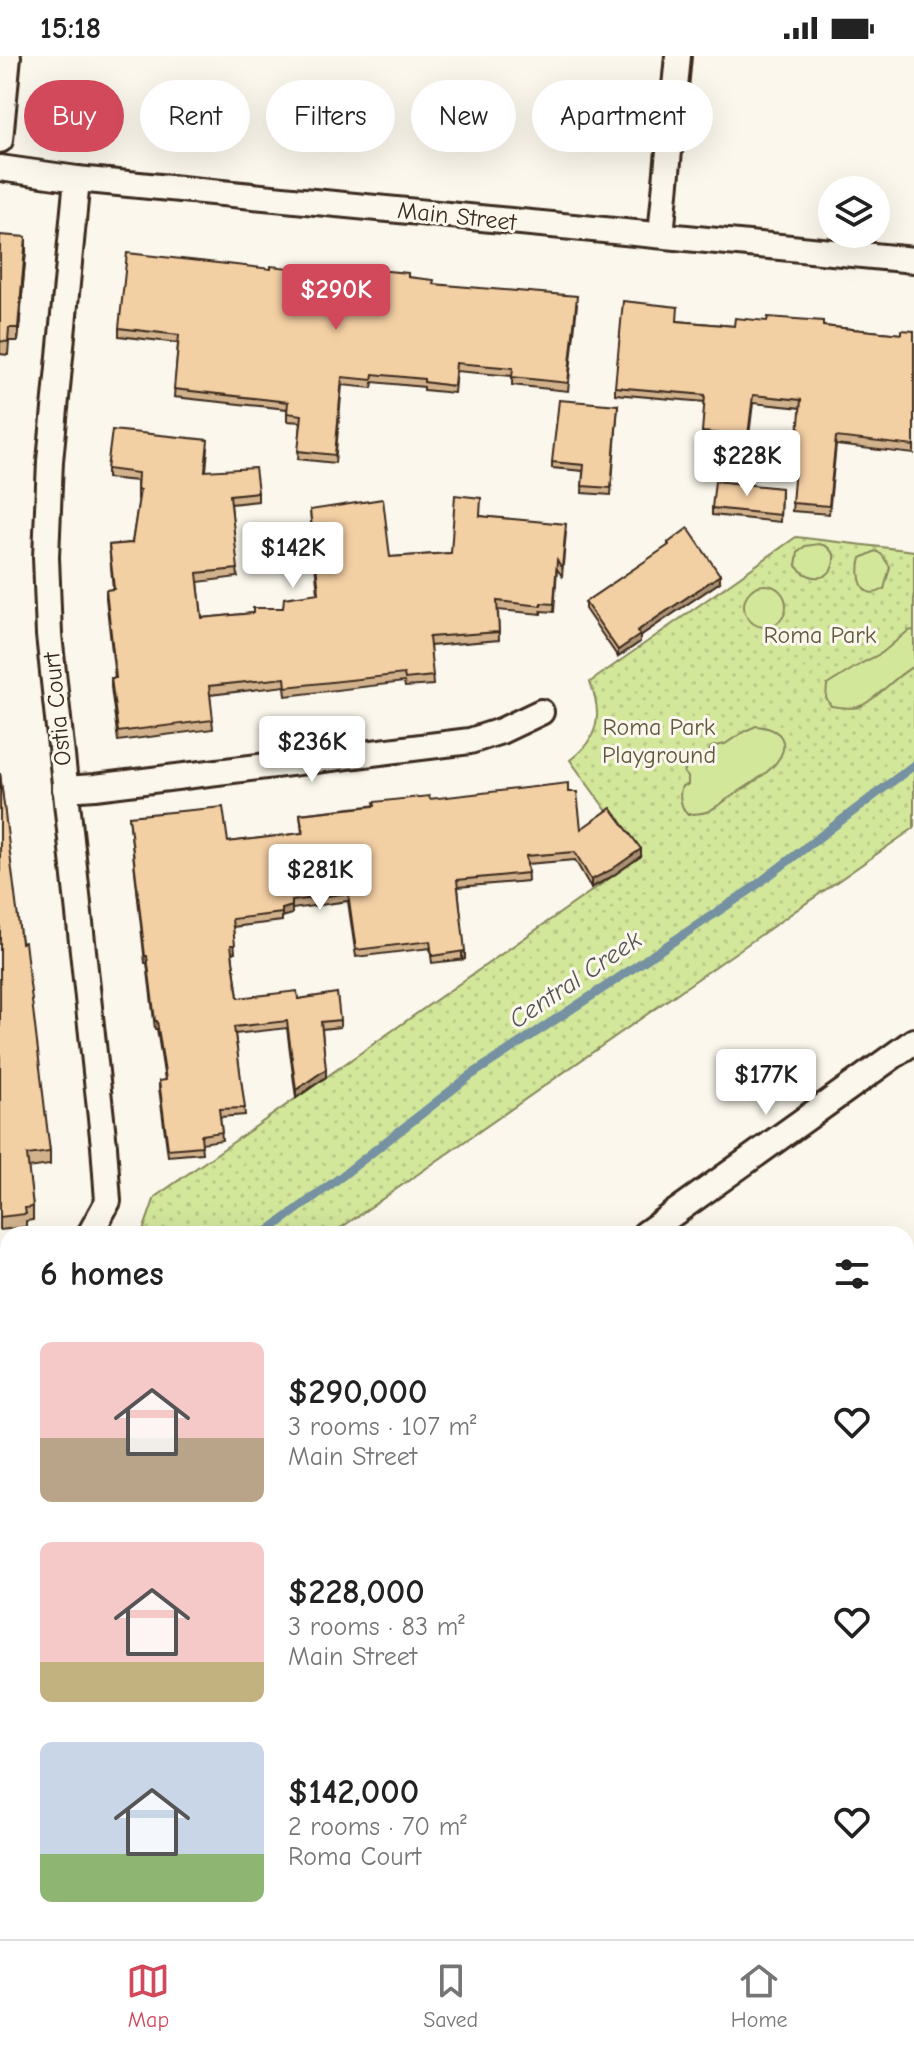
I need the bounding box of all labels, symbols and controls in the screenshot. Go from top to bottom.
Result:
text: 15:18 [40,11,101,46]
chip: Buy [24,80,124,152]
chip: Rent [140,80,250,152]
chip: Filters [266,80,395,152]
chip: New [411,80,516,152]
chip: Apartment [532,80,713,152]
map controls [818,176,890,248]
button: layers [818,176,890,248]
street label: Main Street [396,196,519,236]
pin: $290K [280,264,392,332]
text: $290K [300,275,372,305]
pin: $228K [691,430,803,498]
text: $228K [712,441,782,471]
pin: $142K [237,522,349,590]
text: $142K [260,533,326,563]
park label: Roma Park [764,621,877,649]
street label: Ostia Court [37,650,77,767]
park label: Roma Park Playground [602,713,716,769]
pin: $236K [256,716,368,784]
text: $236K [277,727,347,757]
pin: $281K [264,844,376,912]
text: $281K [287,855,353,885]
water label: Central Creek [504,924,648,1035]
pin: $177K [710,1049,822,1117]
text: $177K [734,1060,798,1090]
icon: filters [830,1252,874,1296]
text: 6 homes [40,1254,164,1294]
text: $290,000 [288,1372,427,1412]
icon: home [104,1374,200,1470]
icon: heart [830,1400,874,1444]
text: 3 rooms · 107 m² [288,1412,477,1442]
text: Main Street [288,1442,417,1472]
text: $228,000 [288,1572,425,1612]
icon: home [104,1574,200,1670]
icon: heart [830,1600,874,1644]
text: 3 rooms · 83 m² [288,1612,465,1642]
text: Main Street [288,1642,417,1672]
text: $142,000 [288,1772,419,1812]
icon: home [104,1774,200,1870]
icon: heart [830,1800,874,1844]
text: 2 rooms · 70 m² [288,1812,467,1842]
text: Roma Court [288,1842,421,1872]
tab: Map [126,1959,170,2033]
tab: Saved [423,1959,478,2033]
tab: Home [731,1959,788,2033]

